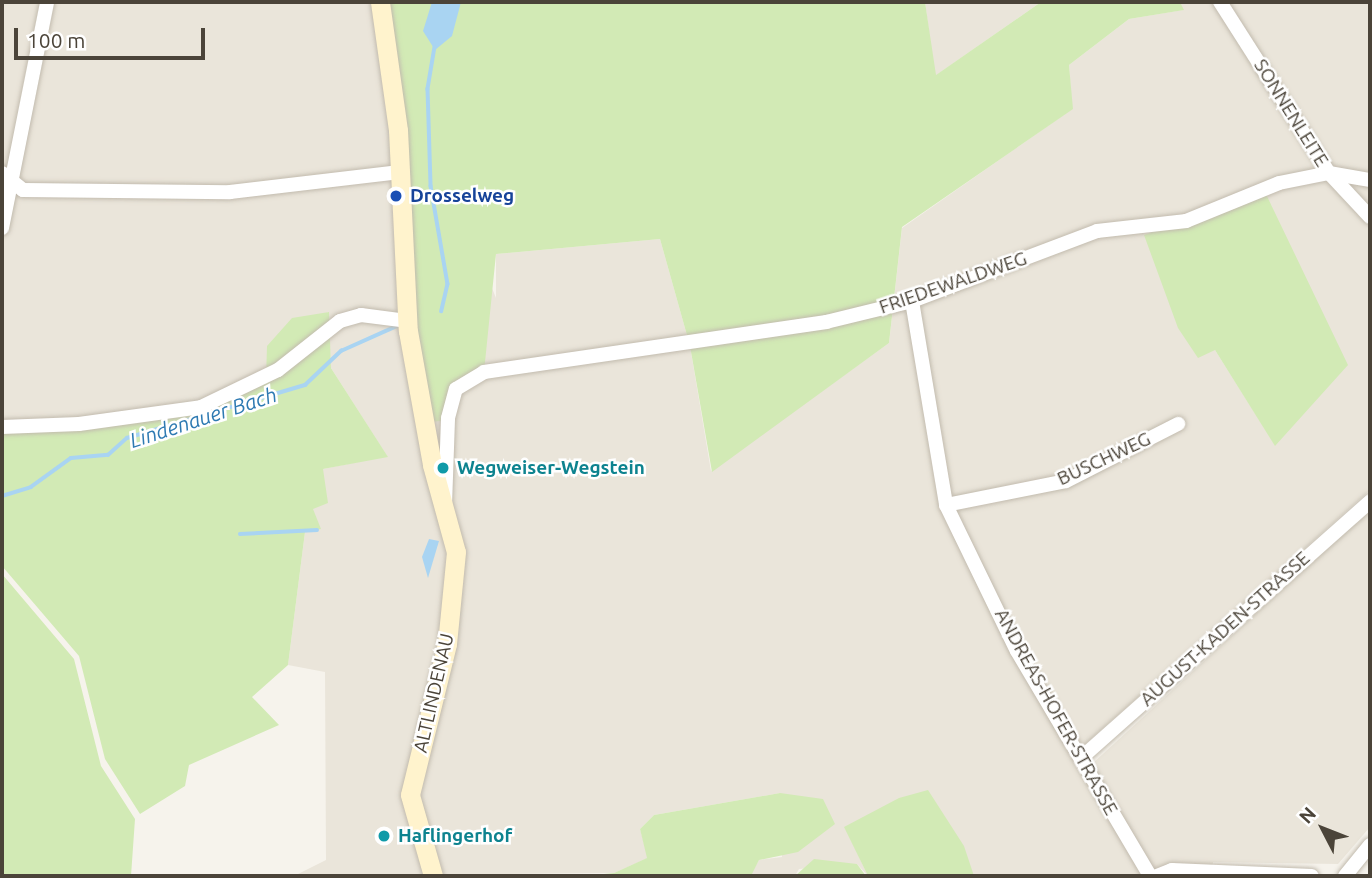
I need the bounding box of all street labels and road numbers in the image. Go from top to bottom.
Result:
street label: SONNENLEITE [1249,55,1333,171]
street label: FRIEDEWALDWEG [876,247,1030,319]
street label: BUSCHWEG [1054,427,1154,491]
street label: AUGUST-KADEN-STRASSE [1136,547,1314,711]
street label: ANDREAS-HOFER-STRASSE [990,605,1122,819]
street label: ALTLINDENAU [409,631,459,755]

